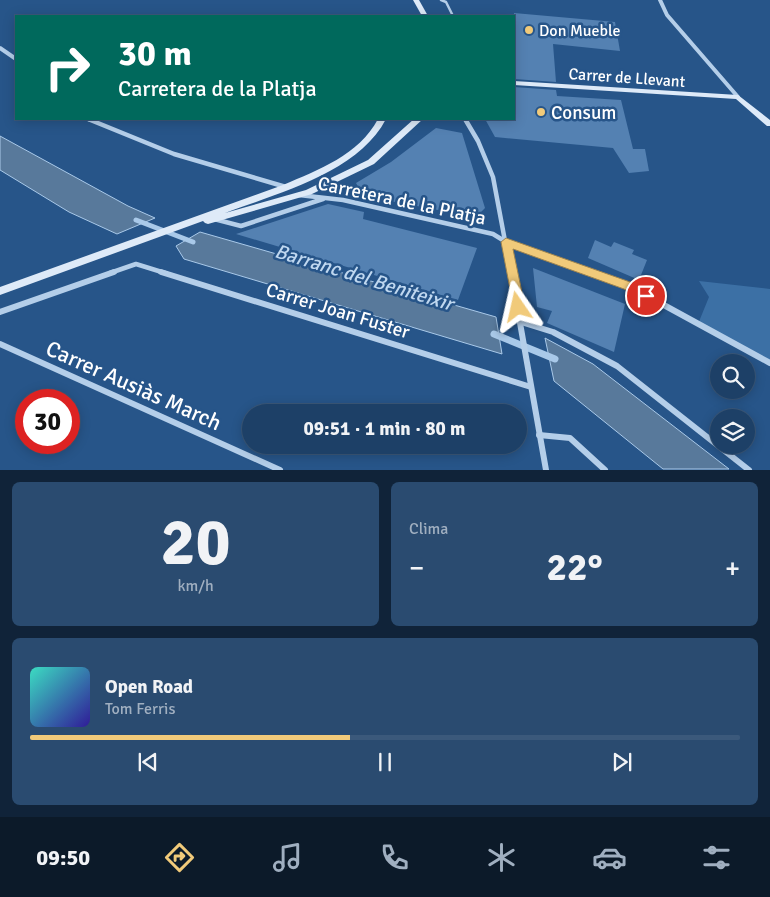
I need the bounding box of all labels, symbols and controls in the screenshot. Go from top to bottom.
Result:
place label: Don Mueble [539,21,621,41]
marker: Don Mueble [523,24,535,36]
text: 30 m [118,32,192,75]
icon: right [35,35,100,100]
street label: Carrer de Llevant [568,64,686,92]
text: Carretera de la Platja [118,75,317,102]
place label: Consum [551,101,616,125]
marker: Consum [535,106,547,118]
street label: Carretera de la Platja [315,171,488,231]
water label: Barranc del Beniteixir [272,238,459,317]
pin [625,275,667,317]
street label: Carrer Joan Fuster [263,278,412,344]
position arrow [491,280,543,332]
icon: arrive [632,282,660,310]
street label: Carrer Ausiàs March [42,335,226,436]
map controls [710,354,755,454]
button: search [710,354,755,399]
speed limit sign: 30 [15,389,80,454]
button: layers [710,409,755,454]
text: 09:51 · 1 min · 80 m [304,417,465,441]
text: 20 [160,503,231,583]
text: Clima [409,519,448,539]
text: 22° [546,544,603,591]
text: − [409,551,424,585]
text: + [725,551,740,585]
text: km/h [177,576,214,596]
text: Open Road [105,675,193,699]
text: Tom Ferris [105,699,175,719]
icon: previous [134,748,162,776]
icon: pause [371,748,399,776]
icon: next [608,748,636,776]
icon: directions [162,840,197,875]
icon: music [270,840,305,875]
icon: phone [377,840,412,875]
icon: climate [484,840,519,875]
icon: car [592,840,627,875]
icon: filters [699,840,734,875]
text: 09:50 [36,844,90,871]

